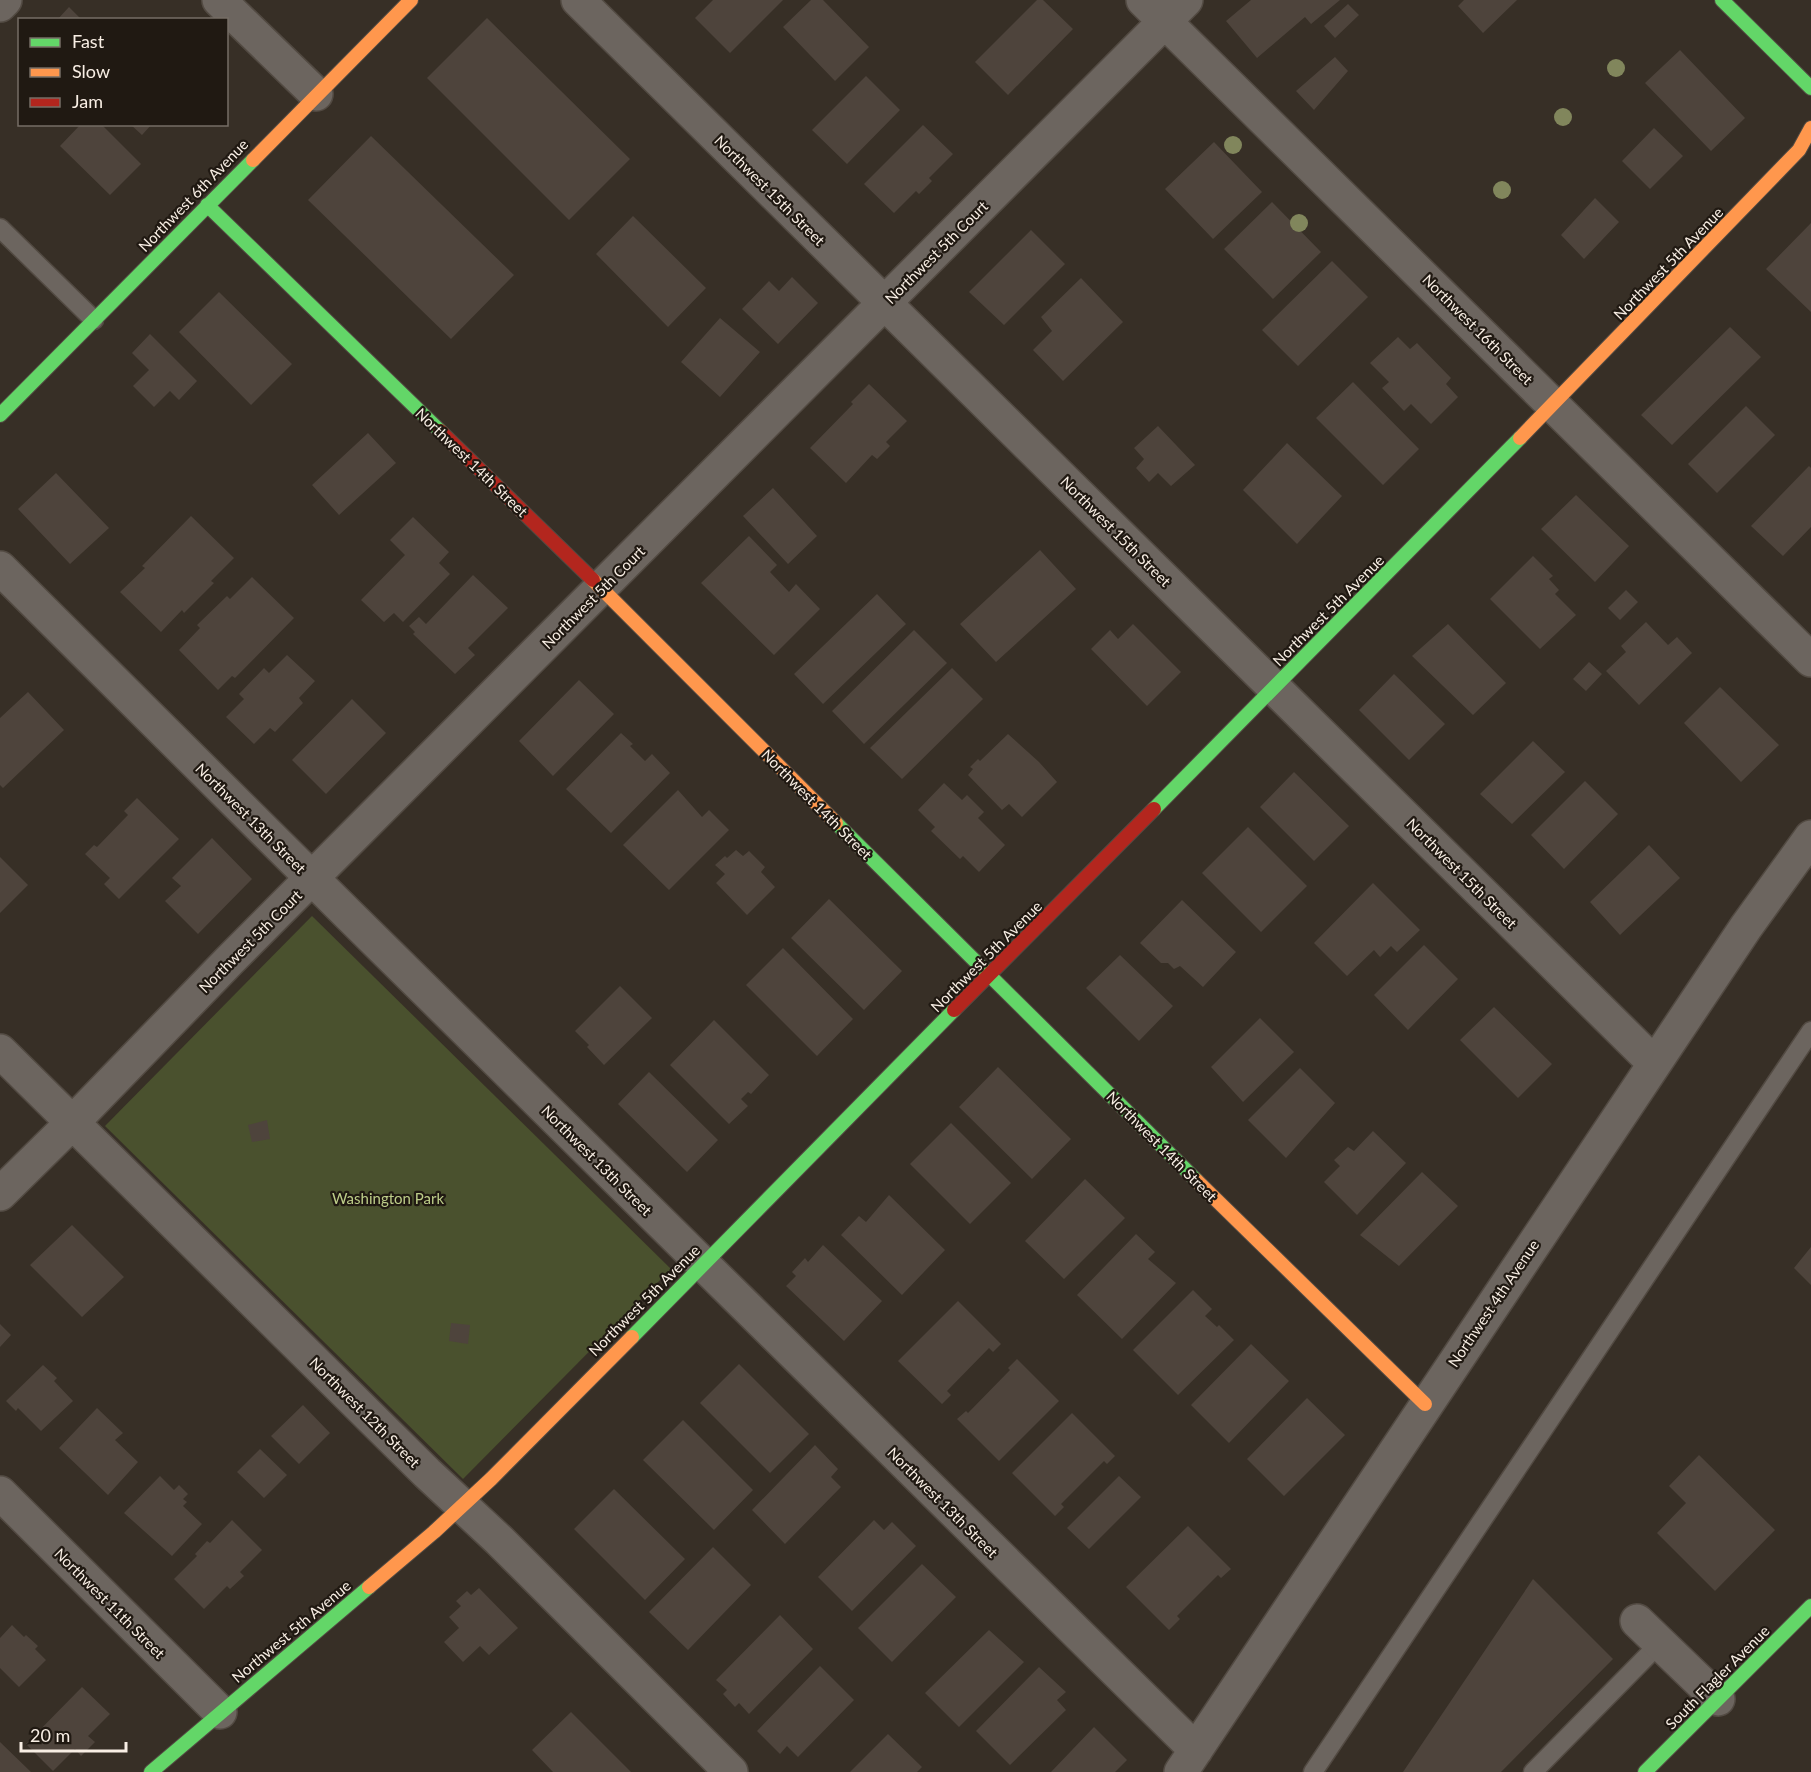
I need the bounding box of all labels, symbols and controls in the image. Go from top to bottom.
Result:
legend [18,18,228,126]
text: Fast [72,30,105,52]
text: Slow [72,60,110,82]
text: Jam [72,90,103,112]
street label: Northwest 15th Street [711,131,829,249]
street label: Northwest 6th Avenue [135,135,252,255]
street label: Northwest 5th Court [881,196,992,307]
street label: Northwest 5th Avenue [1610,203,1727,323]
street label: Northwest 16th Street [1419,270,1537,388]
street label: Northwest 14th Street [412,404,532,521]
street label: Northwest 15th Street [1057,472,1175,590]
street label: Northwest 5th Court [538,541,649,652]
street label: Northwest 5th Avenue [1269,551,1387,669]
street label: Northwest 14th Street [758,745,876,863]
street label: Northwest 13th Street [192,759,310,877]
street label: Northwest 15th Street [1403,814,1521,932]
street label: Northwest 5th Court [195,885,306,996]
street label: Northwest 5th Avenue [927,897,1045,1015]
street label: Northwest 14th Street [1103,1087,1221,1205]
street label: Northwest 13th Street [538,1101,656,1219]
park label: Washington Park [332,1189,444,1207]
street label: Northwest 4th Avenue [1444,1236,1542,1370]
street label: Northwest 5th Avenue [585,1241,703,1359]
street label: Northwest 12th Street [306,1353,424,1471]
street label: Northwest 13th Street [884,1443,1002,1561]
street label: Northwest 11th Street [51,1544,169,1662]
street label: Northwest 5th Avenue [228,1576,354,1686]
street label: South Flagler Avenue [1661,1621,1773,1733]
scale bar [21,1715,126,1753]
text: 20 m [30,1724,70,1746]

